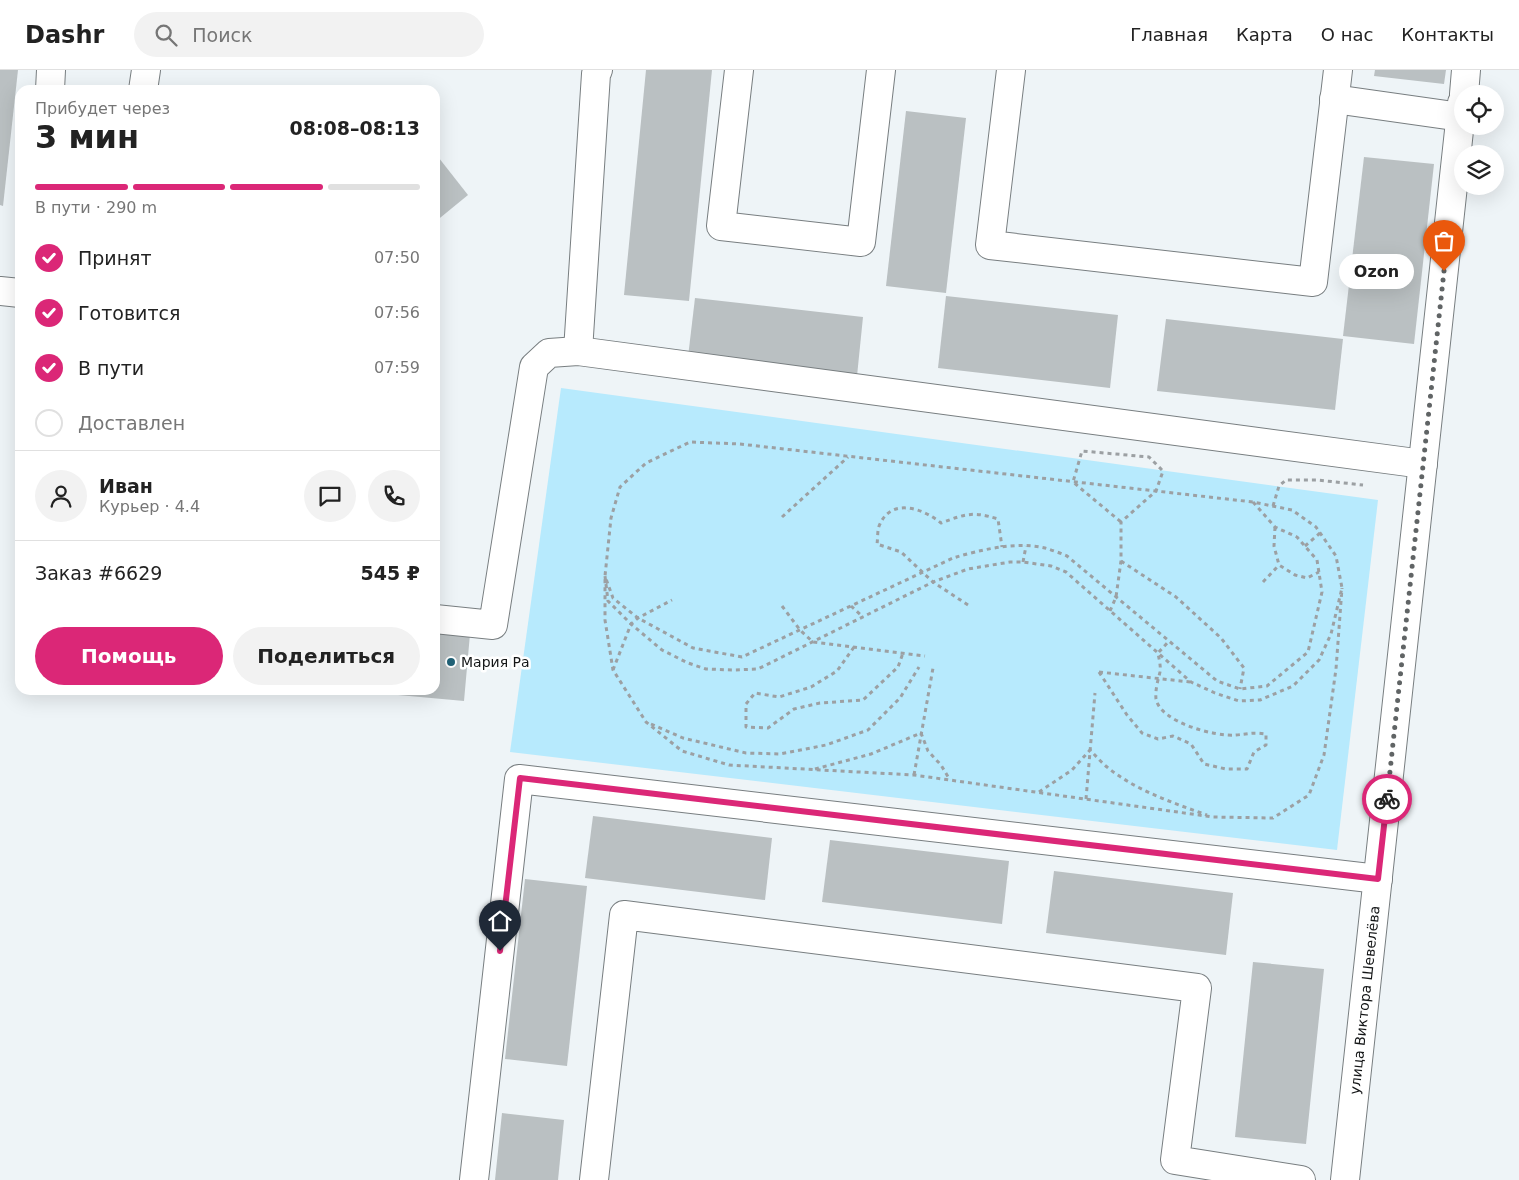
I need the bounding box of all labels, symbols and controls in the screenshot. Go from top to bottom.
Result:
search box [134,12,484,57]
text: Dashr [25,21,104,49]
icon: search [152,21,180,49]
text: Поиск [192,24,253,46]
text: Главная [1130,24,1208,45]
text: Карта [1236,24,1293,45]
text: О нас [1321,24,1373,45]
text: Контакты [1401,24,1494,45]
map controls [1454,85,1504,195]
button: locate [1454,85,1504,135]
text: Прибудет через [35,99,170,118]
text: 08:08–08:13 [290,117,420,139]
text: 3 мин [35,118,139,156]
button: layers [1454,145,1504,195]
text: В пути · 290 m [35,198,157,217]
pin [1423,220,1465,271]
icon: bag [1430,227,1458,255]
icon: check [35,244,63,272]
text: Принят [78,247,152,269]
text: 07:50 [374,248,420,267]
callout: Ozon [1339,254,1414,288]
text: Ozon [1354,262,1399,281]
icon: check [35,299,63,327]
text: Готовится [78,302,180,324]
text: 07:56 [374,303,420,322]
icon: check [35,354,63,382]
text: В пути [78,357,144,379]
text: 07:59 [374,358,420,377]
text: Доставлен [78,412,185,434]
button: person [35,470,87,522]
button: chat [304,470,356,522]
button: phone [368,470,420,522]
text: Иван [99,475,153,497]
text: Курьер · 4.4 [99,497,200,516]
text: Заказ #6629 [35,562,162,584]
text: 545 ₽ [361,562,420,584]
button: Помощь [35,627,223,685]
button: Поделиться [233,627,420,685]
place label: Мария Ра [461,654,530,670]
marker: Мария Ра [445,656,457,668]
courier [1362,774,1412,824]
icon: bike [1373,785,1401,813]
pin [479,900,521,951]
street label: улица Виктора Шевелёва [1346,905,1383,1095]
icon: home [486,907,514,935]

